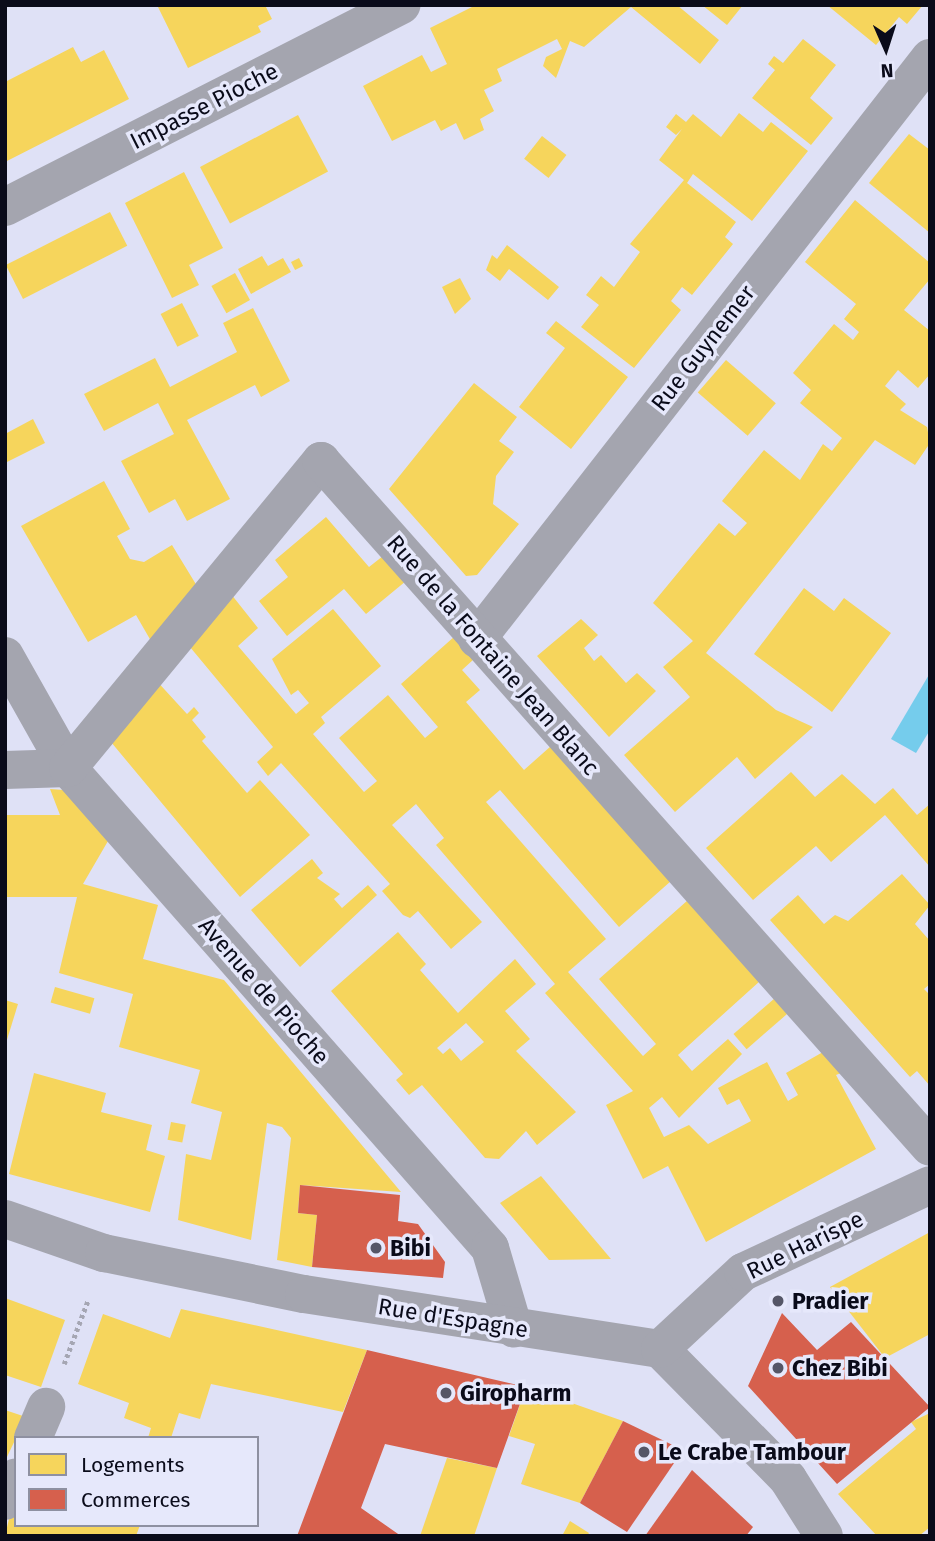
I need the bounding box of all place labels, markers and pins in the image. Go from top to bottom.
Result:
place label: Bibi [390,1234,431,1262]
marker: Bibi [368,1240,384,1256]
place label: Pradier [792,1287,869,1315]
marker: Pradier [770,1293,786,1309]
place label: Chez Bibi [792,1354,888,1382]
marker: Chez Bibi [770,1360,786,1376]
place label: Giropharm [460,1379,572,1407]
marker: Giropharm [438,1385,454,1401]
place label: Le Crabe Tambour [658,1438,846,1466]
marker: Le Crabe Tambour [636,1444,652,1460]

